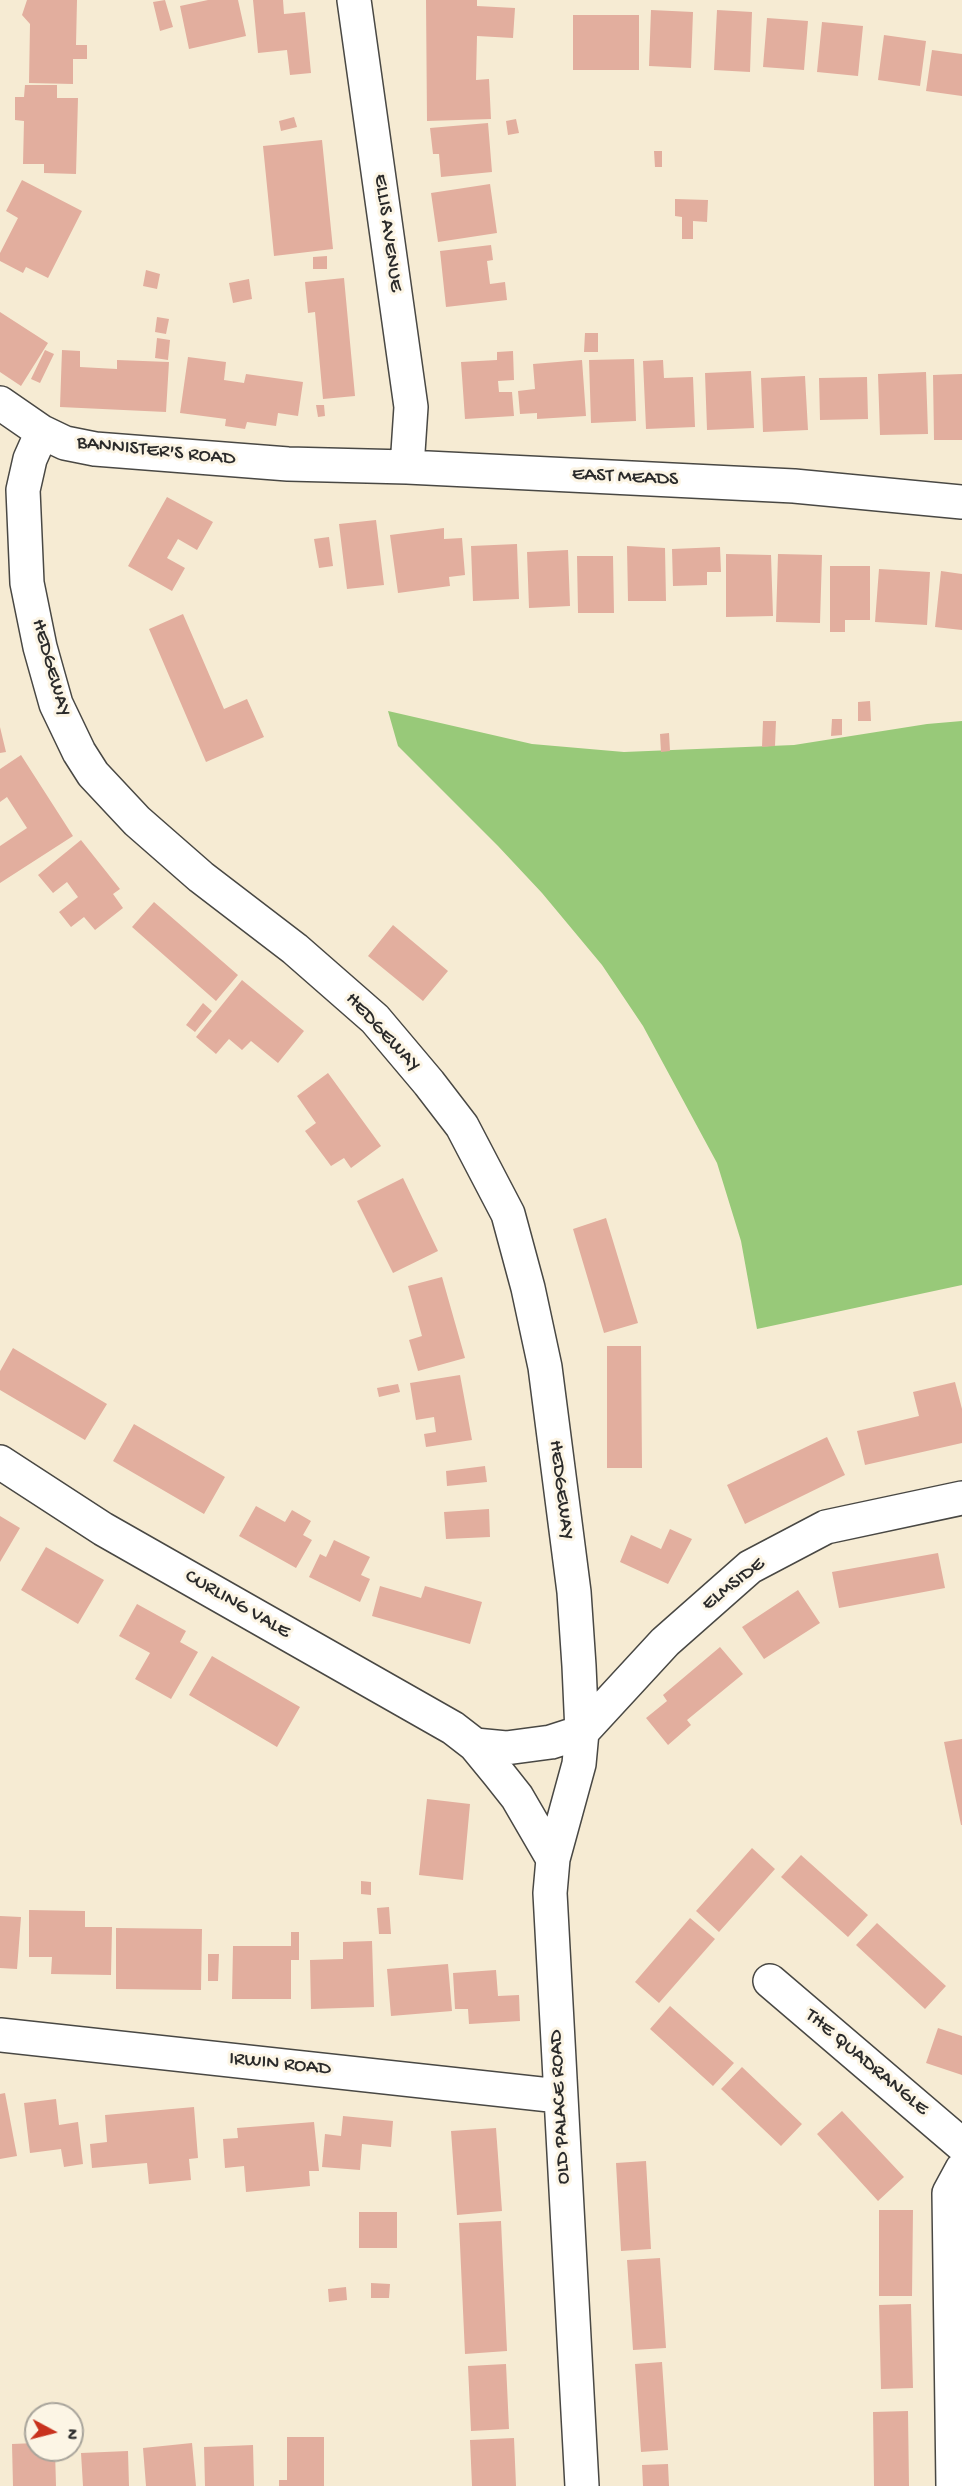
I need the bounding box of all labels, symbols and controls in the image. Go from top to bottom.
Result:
street label: ELLIS AVENUE [367,173,407,293]
street label: BANNISTER'S ROAD [76,432,236,472]
street label: EAST MEADS [571,463,679,493]
street label: HEDGEWAY [25,617,75,719]
street label: HEDGEWAY [339,988,425,1078]
street label: HEDGEWAY [542,1439,578,1541]
street label: ELMSIDE [698,1553,770,1617]
street label: CURLING VALE [180,1565,294,1645]
street label: THE QUADRANGLE [799,2004,933,2122]
street label: OLD PALACE ROAD [545,2029,577,2185]
street label: IRWIN ROAD [228,2048,332,2082]
north arrow [24,2402,84,2462]
text: N [60,2428,80,2440]

